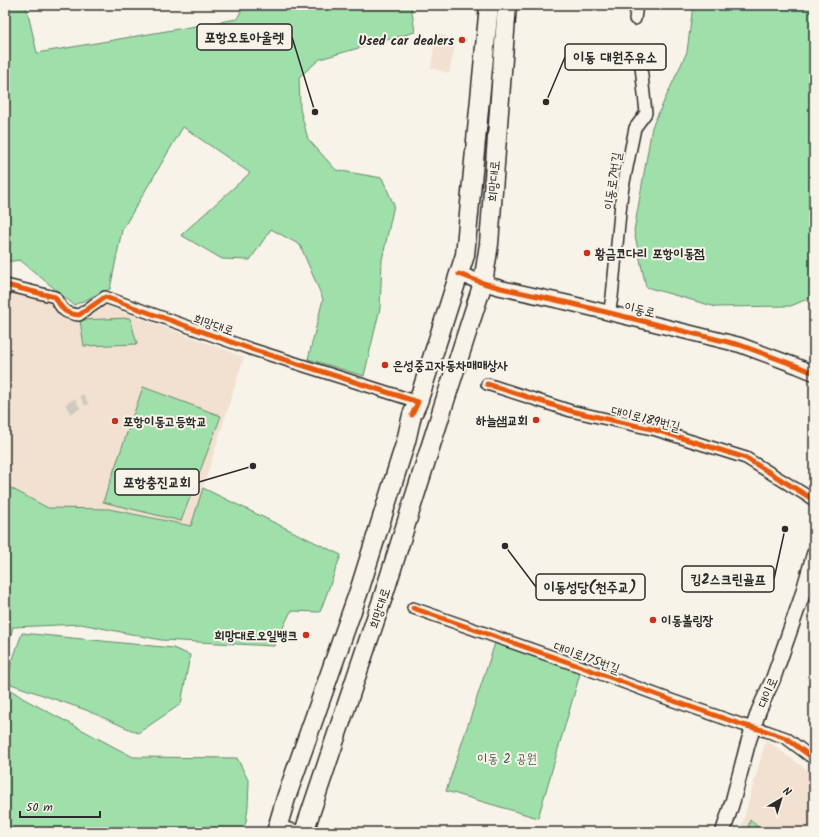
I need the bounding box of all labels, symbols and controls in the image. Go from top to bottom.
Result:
callout: 포항오토아울렛 [197,24,292,50]
text: 포항오토아울렛 [205,27,284,49]
place label: Used car dealers [359,31,454,52]
marker: Used car dealers [457,35,467,45]
callout: 이동 대원주유소 [565,44,666,70]
text: 이동 대원주유소 [573,47,657,69]
street label: 이동로7번길 [599,151,628,212]
street label: 희망대로 [483,160,506,203]
place label: 황금코다리 포항이동점 [595,244,705,265]
marker: 황금코다리 포항이동점 [582,248,592,258]
street label: 이동로 [622,297,657,324]
street label: 희망대로 [190,309,237,342]
place label: 은성중고자동차매매상사 [393,356,509,377]
marker: 은성중고자동차매매상사 [380,360,390,370]
street label: 대이로189번길 [609,401,682,438]
place label: 하늘샘교회 [476,411,528,432]
place label: 포항이동고등학교 [123,412,207,433]
marker: 하늘샘교회 [531,415,541,425]
marker: 포항이동고등학교 [110,416,120,426]
callout: 포항충진교회 [115,469,199,495]
text: 포항충진교회 [123,472,191,494]
callout: 킹2스크린골프 [682,566,774,592]
text: 킹2스크린골프 [690,569,766,591]
callout: 이동성당(천주교) [536,574,645,600]
text: 이동성당(천주교) [544,577,636,599]
street label: 희망대로 [364,585,397,632]
place label: 이동볼링장 [661,611,714,632]
marker: 이동볼링장 [648,615,658,625]
place label: 희망대로오일뱅크 [214,626,298,647]
marker: 희망대로오일뱅크 [301,630,311,640]
street label: 대이로175번길 [550,637,623,680]
street label: 대이로 [753,674,784,711]
park label: 이동 2 공원 [477,749,537,770]
north arrow [761,779,801,819]
text: N [778,783,795,801]
scale bar [20,793,100,819]
text: 50 m [26,798,53,817]

